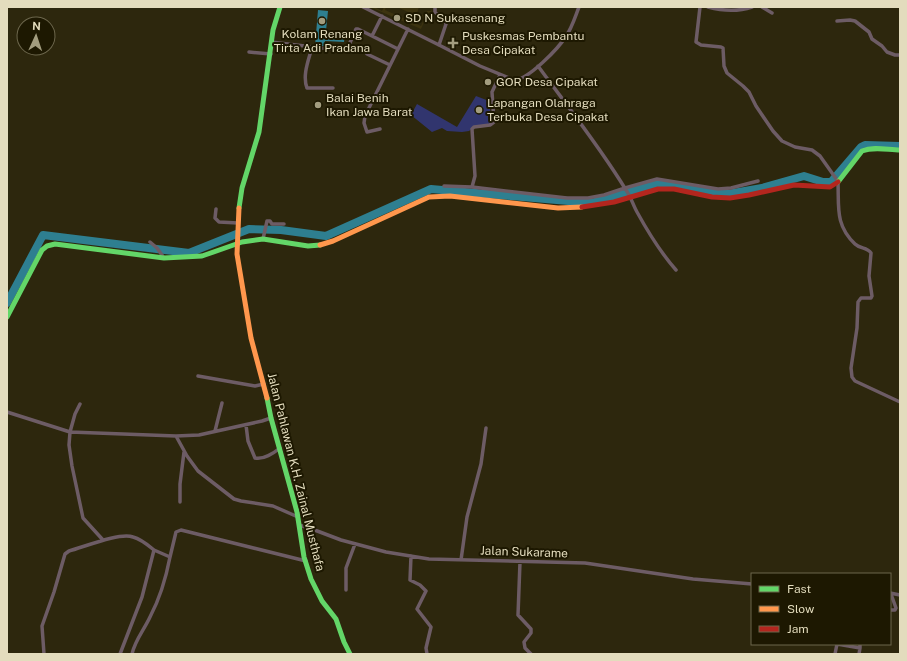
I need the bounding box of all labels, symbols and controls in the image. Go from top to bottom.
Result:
place label: SD N Sukasenang [405,11,505,25]
marker: SD N Sukasenang [392,13,402,23]
north arrow [16,16,56,56]
marker: Kolam Renang Tirta Adi Pradana [317,16,327,26]
text: N [32,20,41,32]
place label: Kolam Renang Tirta Adi Pradana [274,27,370,55]
place label: Puskesmas Pembantu Desa Cipakat [462,29,585,57]
marker: Puskesmas Pembantu Desa Cipakat [447,37,459,49]
place label: GOR Desa Cipakat [496,75,598,89]
marker: GOR Desa Cipakat [483,77,493,87]
place label: Balai Benih Ikan Jawa Barat [326,91,413,119]
place label: Lapangan Olahraga Terbuka Desa Cipakat [487,96,609,124]
marker: Balai Benih Ikan Jawa Barat [313,100,323,110]
marker: Lapangan Olahraga Terbuka Desa Cipakat [474,105,484,115]
street label: Jalan Pahlawan K.H. Zainal Musthafa [265,371,327,573]
street label: Jalan Sukarame [480,543,568,561]
legend [751,573,891,645]
text: Fast [787,582,812,596]
text: Slow [787,602,815,616]
text: Jam [787,622,809,636]

